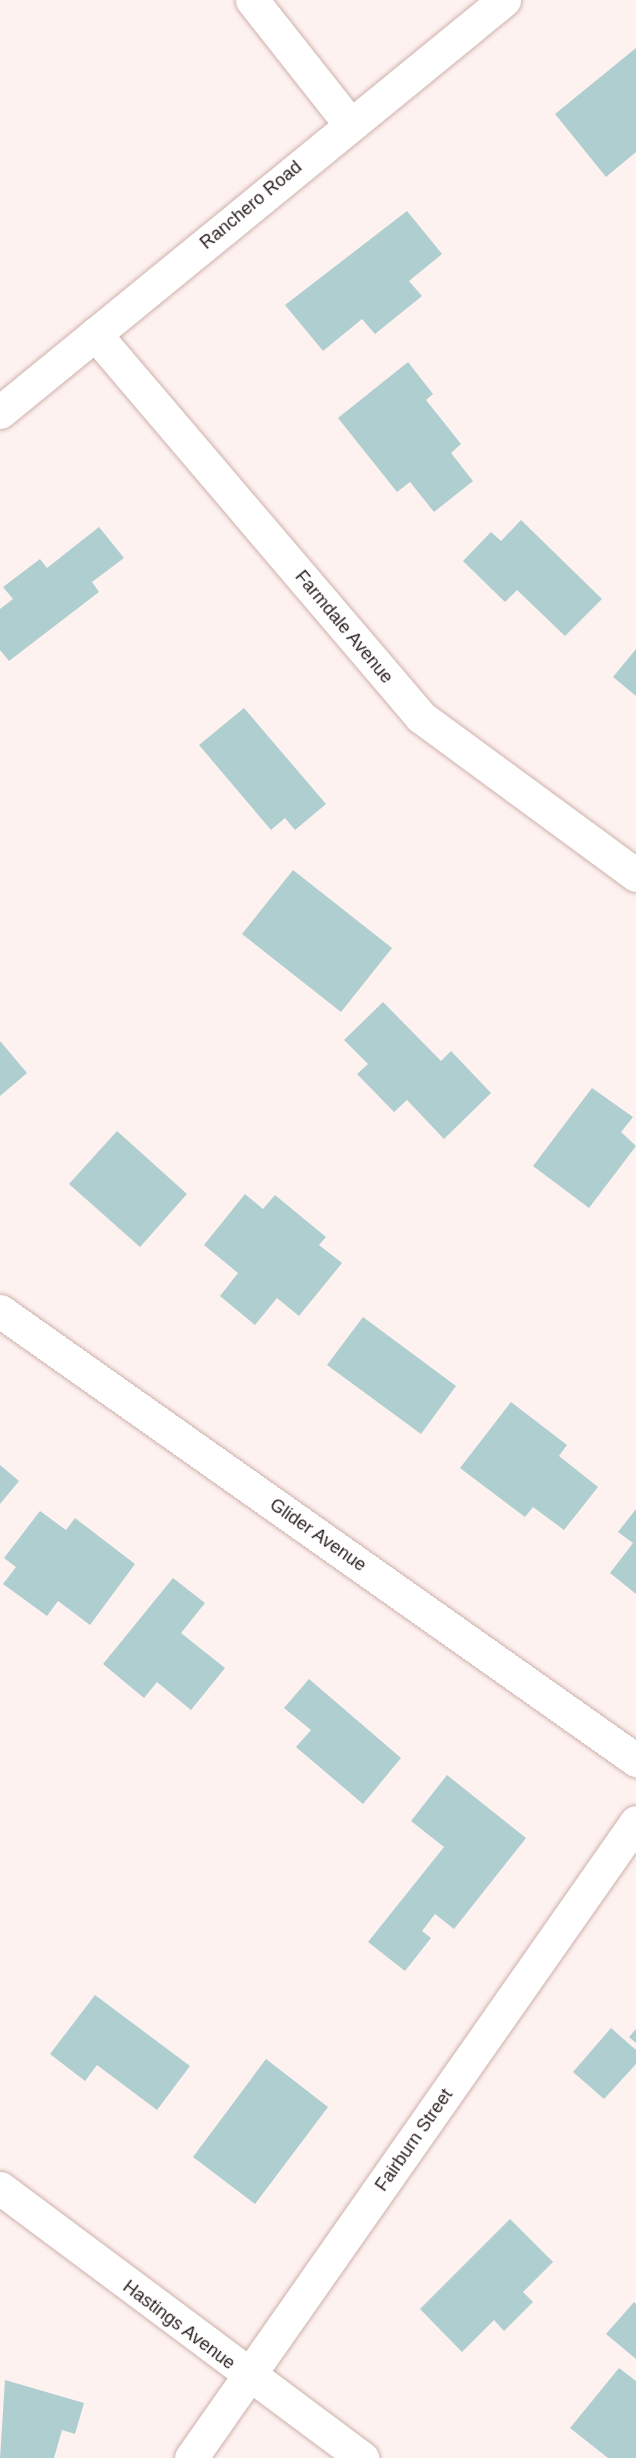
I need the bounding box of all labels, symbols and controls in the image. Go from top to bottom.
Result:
street label: Ranchero Road [196,156,306,254]
street label: Farmdale Avenue [290,566,398,688]
street label: Glider Avenue [265,1494,371,1576]
street label: Fairburn Street [371,2085,457,2195]
street label: Hastings Avenue [118,2276,240,2374]

